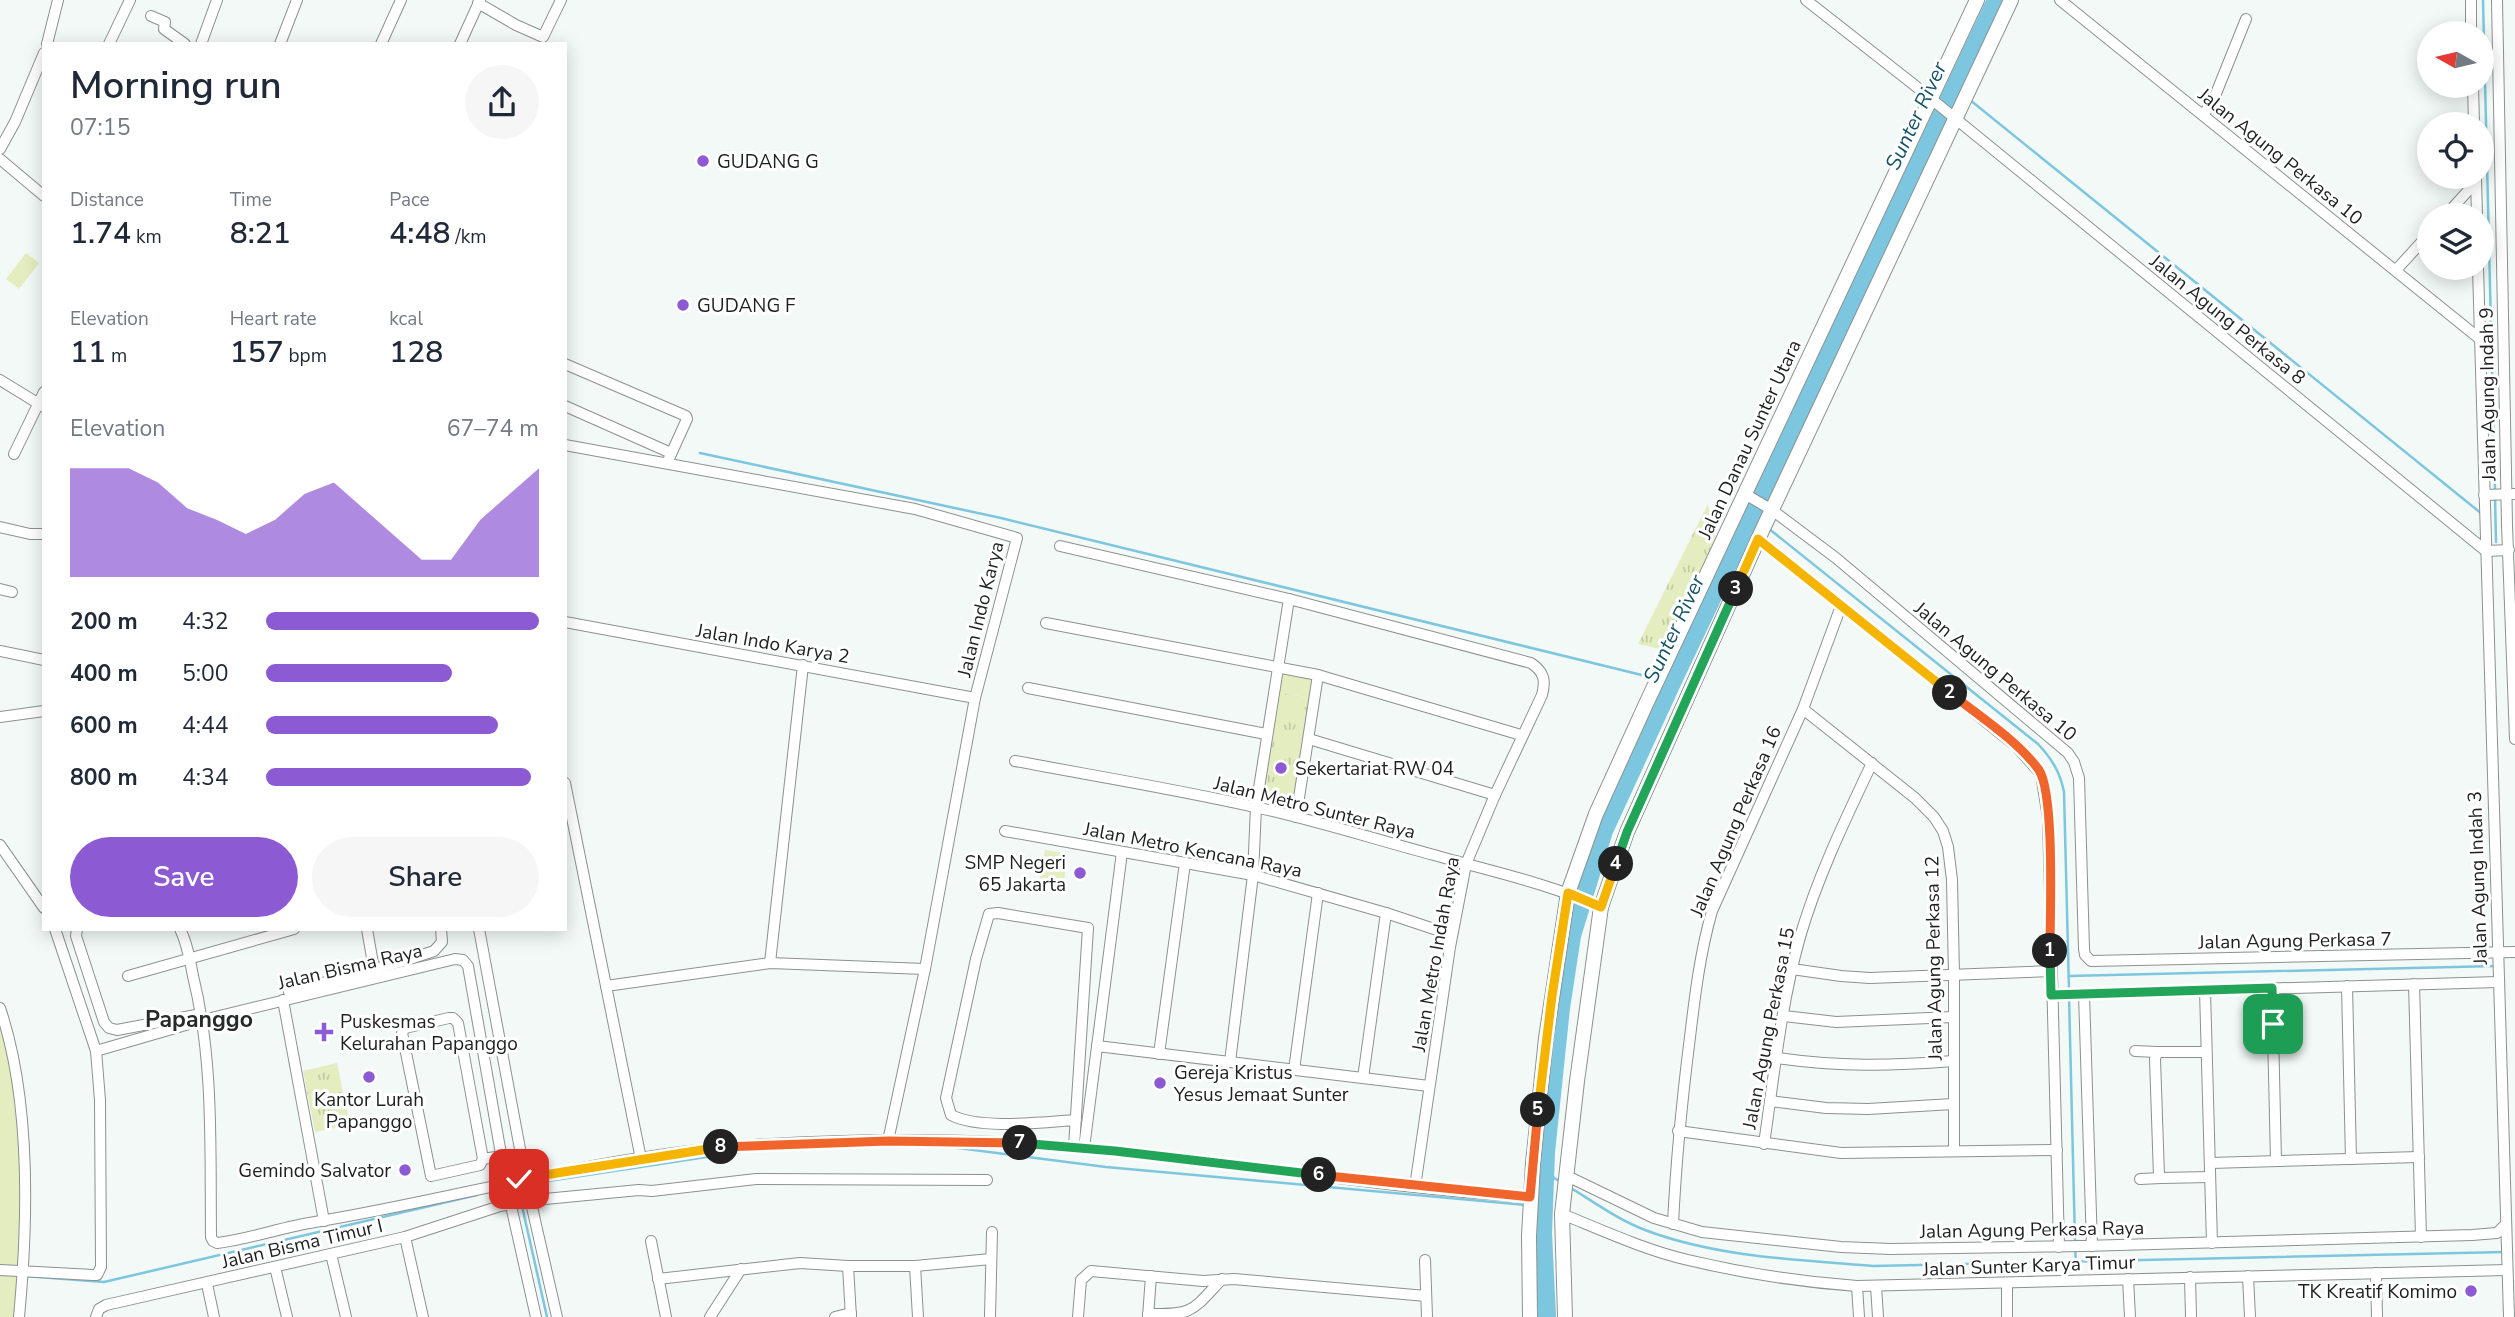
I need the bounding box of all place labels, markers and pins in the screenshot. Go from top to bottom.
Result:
place label: GUDANG G [717,149,819,175]
marker: GUDANG G [695,153,711,169]
place label: GUDANG F [697,293,796,319]
marker: GUDANG F [675,297,691,313]
pin: 3 [1718,572,1754,606]
pin: 2 [1932,676,1968,710]
place label: Sekertariat RW 04 [1295,756,1454,782]
marker: Sekertariat RW 04 [1273,760,1289,776]
pin: 4 [1598,846,1634,882]
place label: SMP Negeri 65 Jakarta [965,850,1066,898]
marker: SMP Negeri 65 Jakarta [1072,865,1088,881]
pin: 1 [2032,934,2068,968]
pin [2243,994,2303,1054]
place label: Puskesmas Kelurahan Papanggo [340,1009,518,1057]
marker: Puskesmas Kelurahan Papanggo [314,1022,334,1042]
place label: Gereja Kristus Yesus Jemaat Sunter [1173,1060,1349,1108]
marker: Kantor Lurah Papanggo [361,1069,377,1085]
marker: Gereja Kristus Yesus Jemaat Sunter [1152,1075,1168,1091]
place label: Kantor Lurah Papanggo [314,1087,424,1135]
pin: 5 [1520,1092,1556,1128]
pin: 7 [1002,1126,1038,1160]
pin: 8 [704,1130,738,1164]
pin [489,1149,549,1209]
place label: Gemindo Salvator [238,1158,391,1184]
pin: 6 [1302,1158,1336,1192]
marker: Gemindo Salvator [397,1162,413,1178]
place label: TK Kreatif Komimo [2298,1279,2457,1305]
marker: TK Kreatif Komimo [2463,1283,2479,1299]

